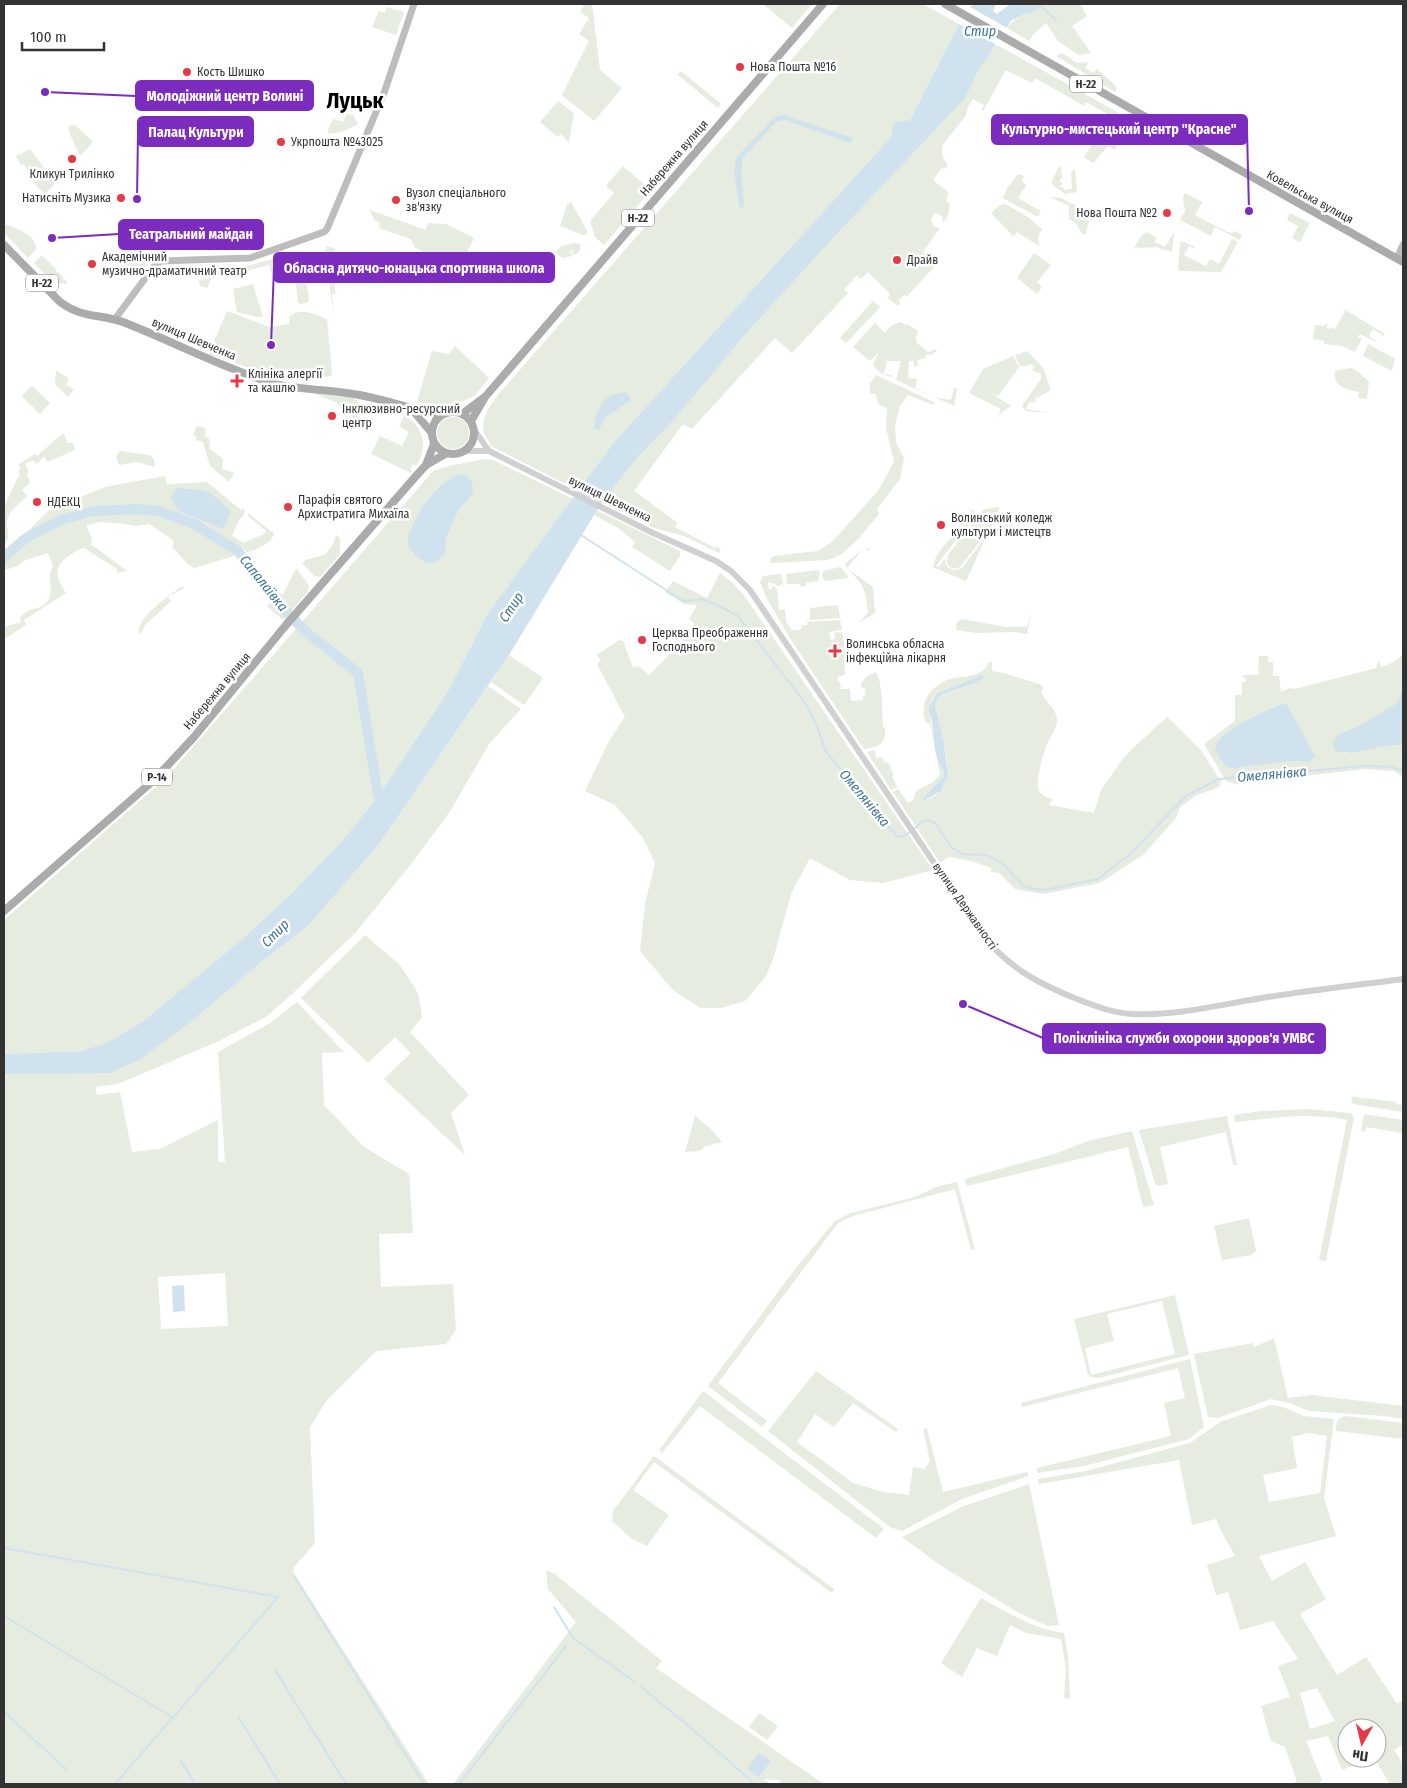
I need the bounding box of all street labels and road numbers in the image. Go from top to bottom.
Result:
road number: Н-22 [1070,76,1102,92]
street label: Набережна вулиця [637,117,711,199]
street label: Ковельська вулиця [1264,167,1356,227]
road number: Н-22 [622,210,654,227]
road number: Н-22 [26,274,58,292]
street label: вулиця Шевченка [150,315,238,363]
street label: вулиця Шевченка [566,473,654,525]
street label: Набережна вулиця [181,650,253,732]
road number: Р-14 [142,769,172,786]
street label: вулиця Державності [930,860,1000,952]

